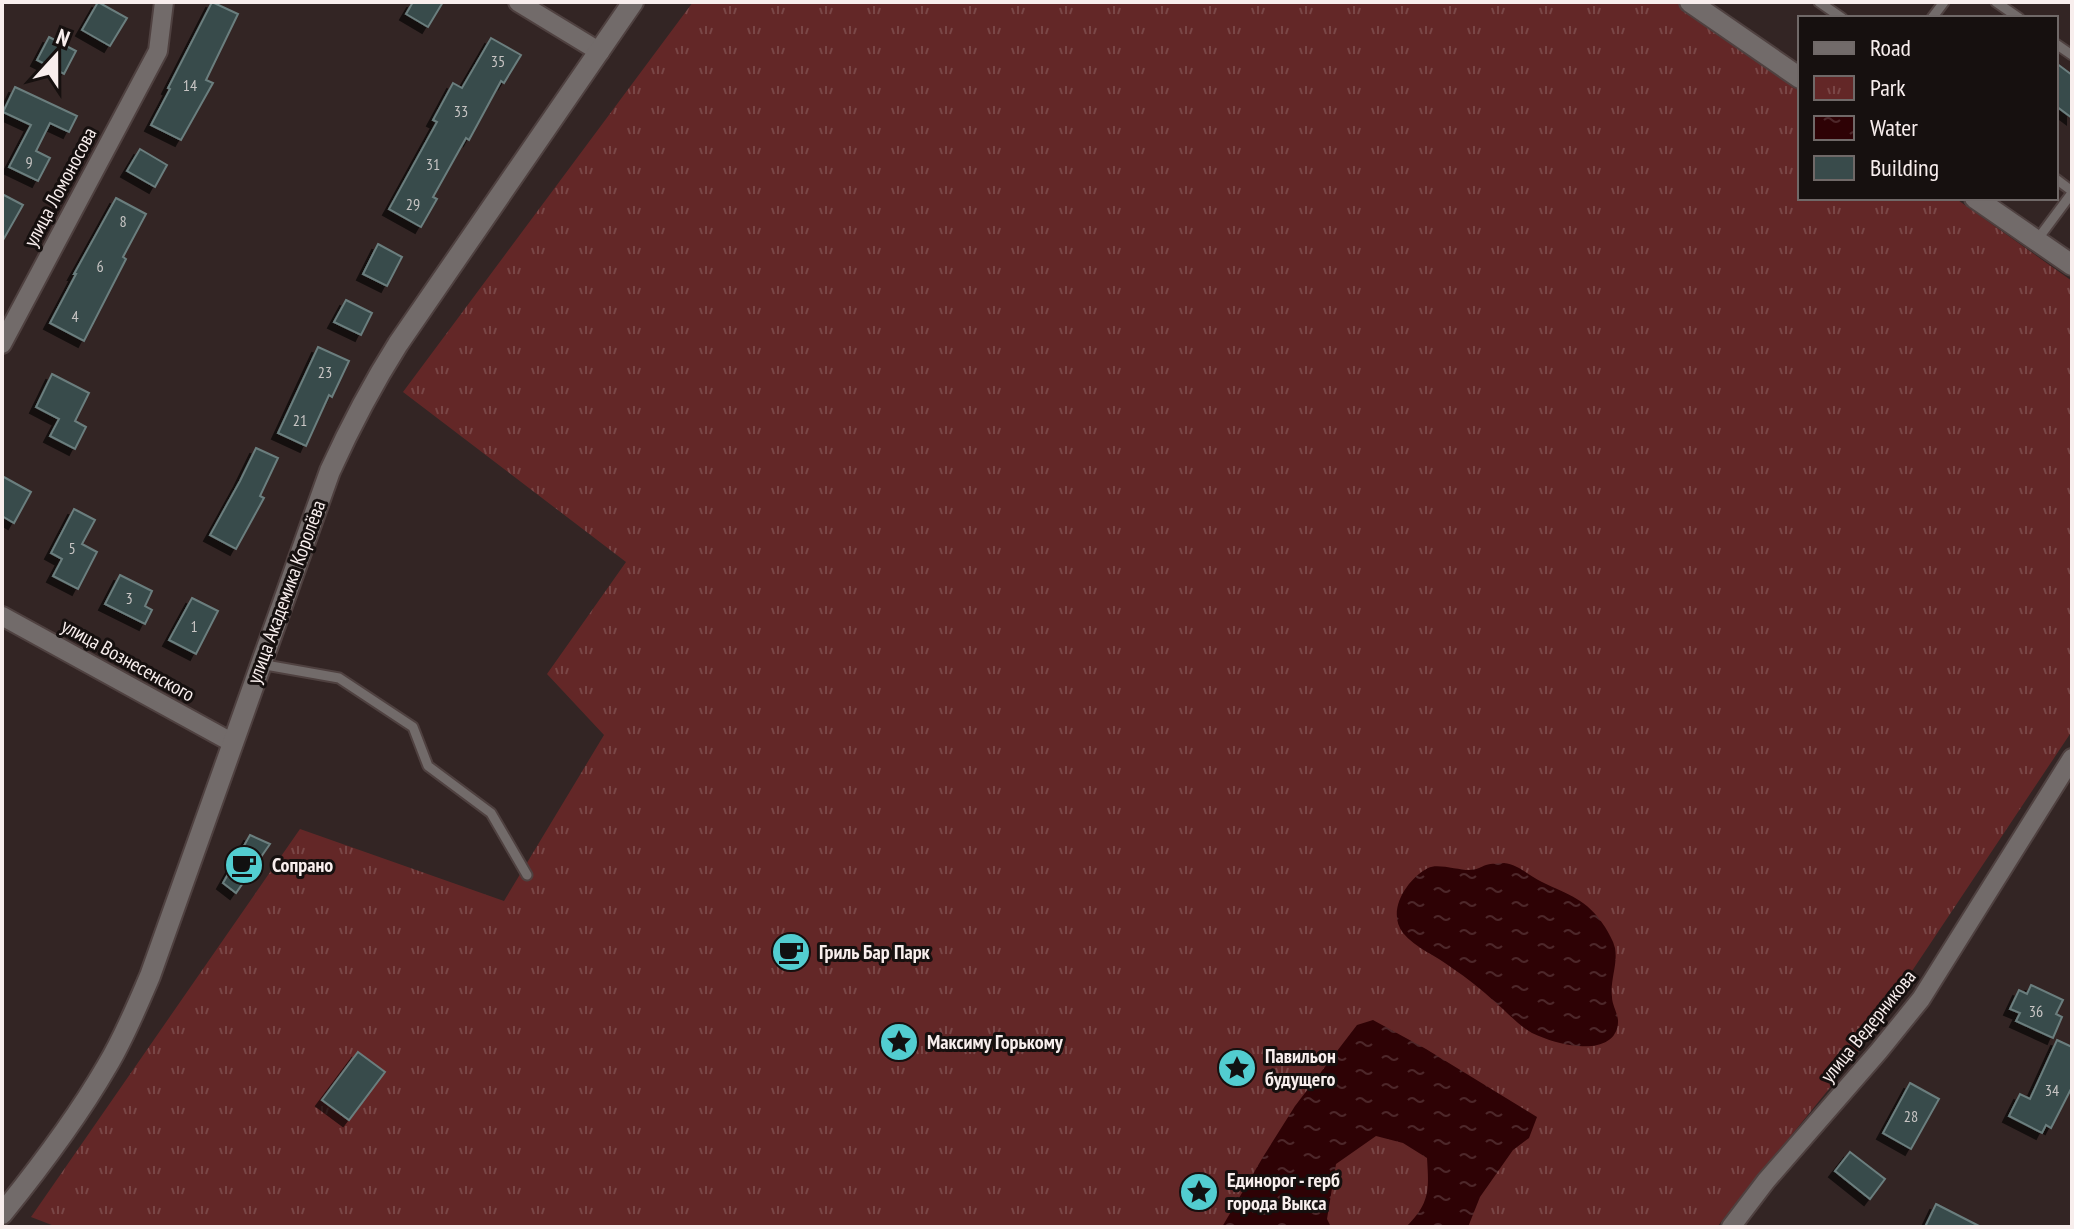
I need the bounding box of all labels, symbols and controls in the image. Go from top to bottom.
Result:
north arrow [16,16,96,96]
legend [1798,16,2058,200]
text: N [53,22,74,53]
text: Road [1870,32,1911,63]
house number: 35 [491,51,505,71]
text: Park [1870,72,1906,103]
house number: 14 [183,75,197,95]
house number: 33 [454,101,468,121]
text: Water [1870,112,1918,143]
street label: улица Ломоносова [18,123,102,251]
house number: 9 [25,152,33,172]
text: Building [1870,152,1939,183]
house number: 31 [426,154,440,174]
house number: 29 [406,194,420,214]
house number: 8 [119,211,127,231]
house number: 6 [96,256,104,276]
house number: 4 [71,306,79,326]
house number: 23 [318,362,332,382]
house number: 21 [293,410,307,430]
street label: улица Академика Королёва [241,497,331,687]
house number: 5 [68,538,76,558]
house number: 3 [125,588,133,608]
street label: улица Вознесенского [57,613,199,707]
house number: 1 [190,616,198,636]
cafe icon: Сопрано [223,844,265,886]
place label: Сопрано [272,852,333,878]
cafe icon: Гриль Бар Парк [770,931,812,973]
place label: Гриль Бар Парк [819,939,931,965]
street label: улица Ведерникова [1814,964,1922,1088]
house number: 36 [2029,1001,2043,1021]
place icon: Максиму Горькому [878,1021,920,1063]
place label: Максиму Горькому [927,1029,1064,1055]
place label: Павильон будущего [1265,1043,1336,1092]
place icon: Павильон будущего [1216,1047,1258,1089]
house number: 34 [2045,1080,2059,1100]
house number: 28 [1904,1106,1918,1126]
place label: Единорог - герб города Выкса [1227,1167,1340,1216]
place icon: Единорог - герб города Выкса [1178,1171,1220,1213]

